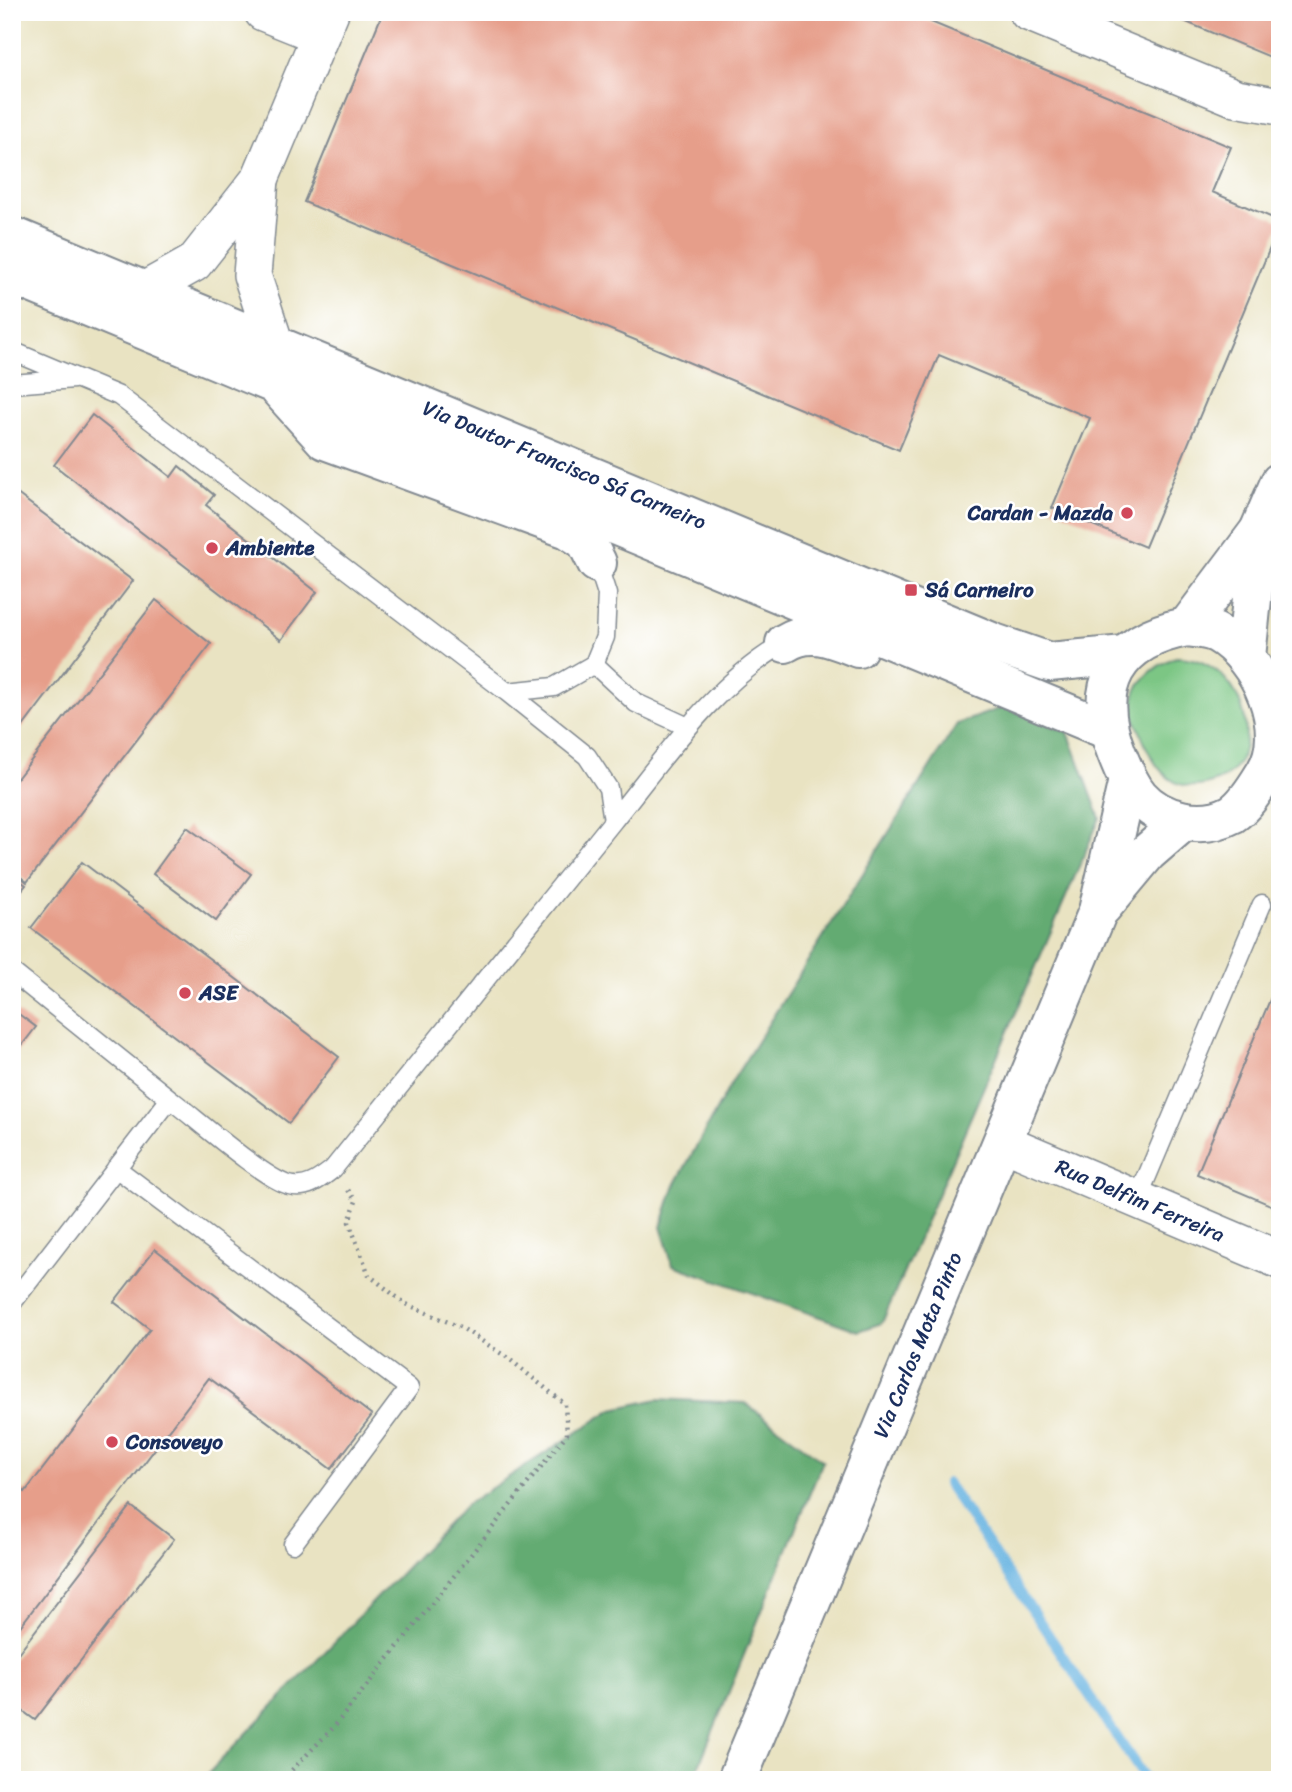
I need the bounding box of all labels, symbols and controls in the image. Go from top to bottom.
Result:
street label: Via Doutor Francisco Sá Carneiro [417,389,712,541]
place label: Cardan - Mazda [967,494,1113,532]
marker: Cardan - Mazda [1119,505,1135,521]
place label: Ambiente [225,529,315,567]
marker: Ambiente [204,540,220,556]
place label: Sá Carneiro [924,571,1034,609]
marker: Sá Carneiro [903,582,919,598]
place label: ASE [198,974,240,1012]
marker: ASE [177,985,193,1001]
street label: Rua Delfim Ferreira [1049,1148,1231,1254]
street label: Via Carlos Mota Pinto [862,1246,974,1444]
place label: Consoveyo [125,1423,223,1461]
marker: Consoveyo [104,1434,120,1450]

